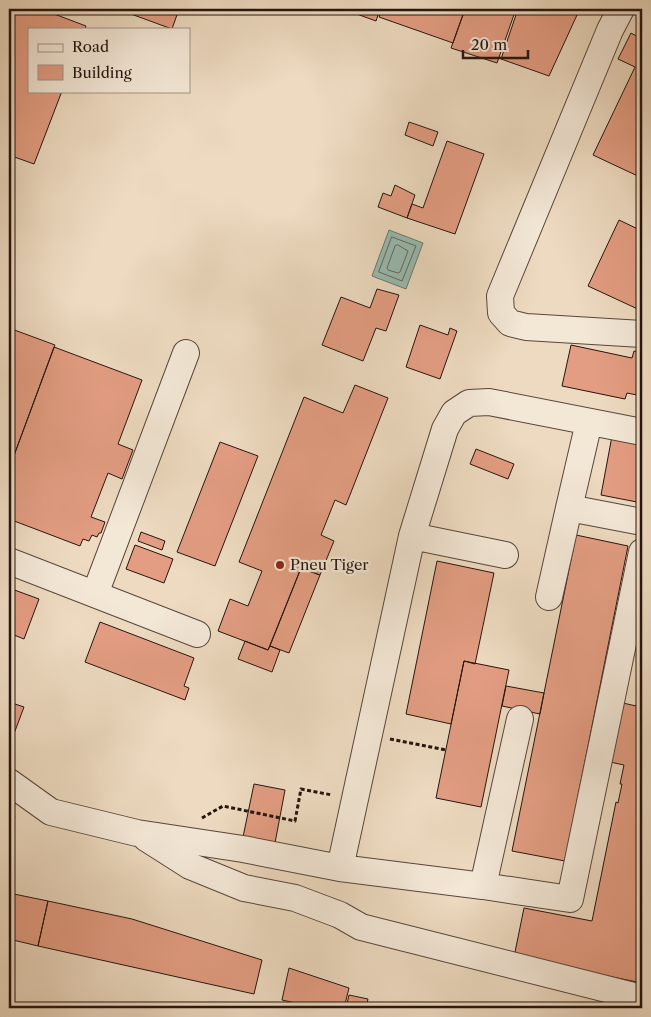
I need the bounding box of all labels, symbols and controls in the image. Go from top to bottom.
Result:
legend [28,28,190,92]
scale bar [463,28,528,60]
text: 20 m [471,35,507,54]
text: Road [72,37,109,56]
text: Building [72,63,132,82]
place label: Pneu Tiger [290,555,369,574]
marker: Pneu Tiger [274,559,286,571]

